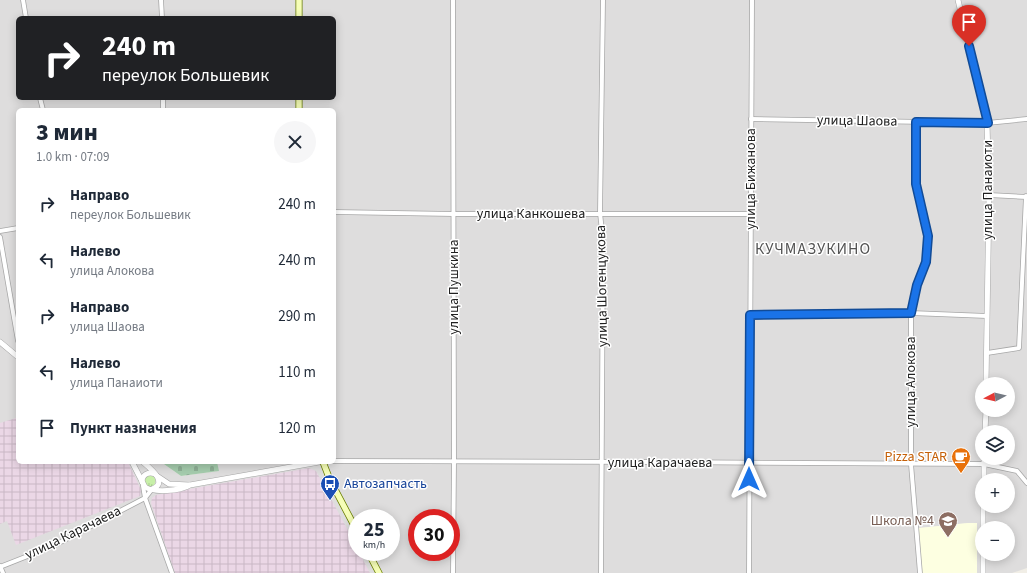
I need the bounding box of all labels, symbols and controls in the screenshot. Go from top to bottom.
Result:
pin [952,5,986,46]
icon: arrive [958,11,980,33]
text: 240 m [102,26,176,66]
icon: right [36,32,88,84]
text: переулок Большевик [102,63,269,88]
street label: улица Шаова [817,110,897,132]
text: 3 мин [36,115,98,150]
button: close [274,121,316,163]
street label: улица Бижанова [741,128,761,230]
street label: улица Панаиоти [978,140,998,240]
text: 1.0 km · 07:09 [36,148,110,166]
text: Направо [70,185,129,206]
icon: right [36,193,58,215]
text: 240 m [278,194,316,215]
street label: улица Канкошева [477,204,585,224]
text: переулок Большевик [70,206,191,224]
street label: улица Шогенцукова [591,225,613,347]
district label: КУЧМАЗУКИНО [755,238,871,260]
street label: улица Пушкина [444,239,464,335]
text: Налево [70,241,121,262]
icon: left [36,249,58,271]
text: 240 m [278,250,316,271]
text: улица Алокова [70,262,154,280]
text: Направо [70,297,129,318]
icon: right [36,305,58,327]
text: 290 m [278,306,316,327]
text: улица Шаова [70,318,145,336]
street label: улица Алокова [901,337,921,427]
text: Налево [70,353,121,374]
icon: left [36,361,58,383]
text: 110 m [278,362,316,383]
text: улица Панаиоти [70,374,163,392]
north arrow [975,377,1015,417]
map controls [975,377,1015,561]
icon: arrive [36,417,58,439]
text: Пункт назначения [70,418,197,439]
text: 120 m [278,418,316,439]
button: layers [975,425,1015,465]
cafe icon: Pizza STAR [950,446,972,474]
place label: Pizza STAR [884,447,947,467]
street label: улица Карачаева [608,453,712,473]
position arrow [728,458,770,500]
bus stop icon: Автозапчасть [319,473,341,501]
button: + [975,473,1015,513]
place label: Автозапчасть [344,474,427,494]
street label: улица Карачаева [22,501,124,565]
speed limit sign: 30 [408,509,460,561]
school or university icon: Школа №4 [937,510,959,538]
place label: Школа №4 [871,511,934,531]
text: 25 [363,516,385,544]
button: − [975,521,1015,561]
text: km/h [363,538,385,552]

